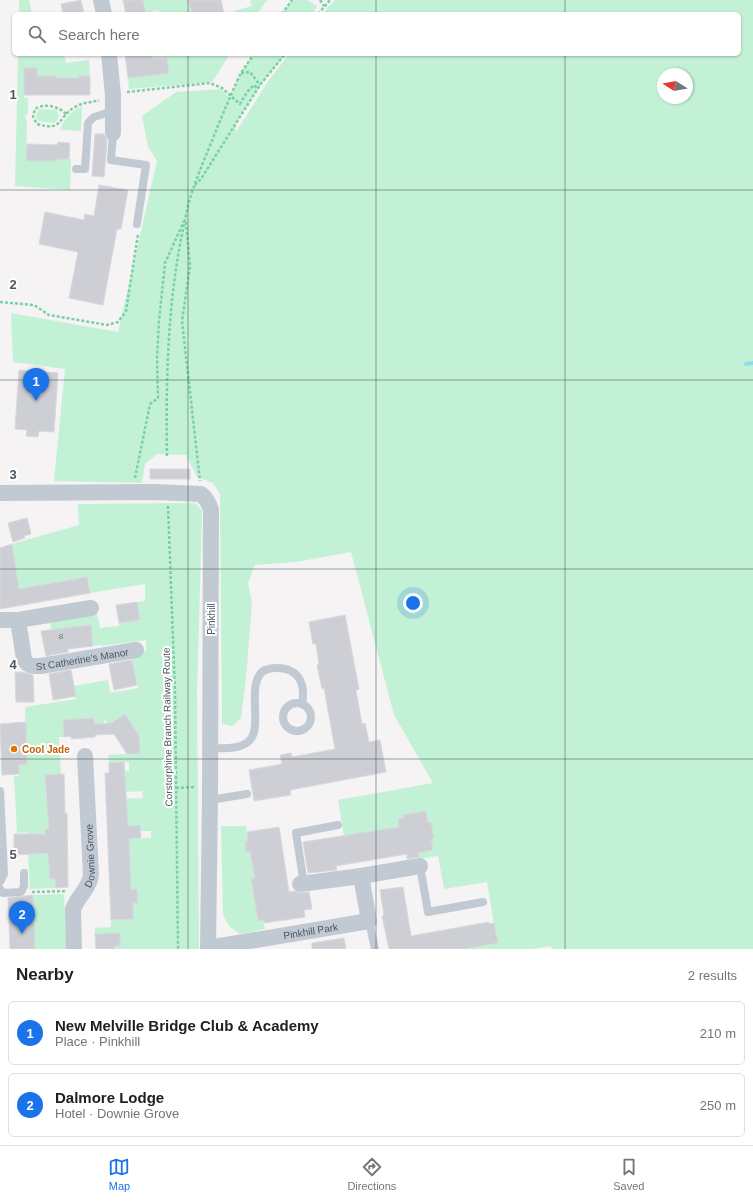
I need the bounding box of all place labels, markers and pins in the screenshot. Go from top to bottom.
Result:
pin: 1 [23,368,49,401]
marker: Cool Jade [9,744,19,754]
place label: Cool Jade [22,744,70,755]
pin: 2 [9,901,35,934]

